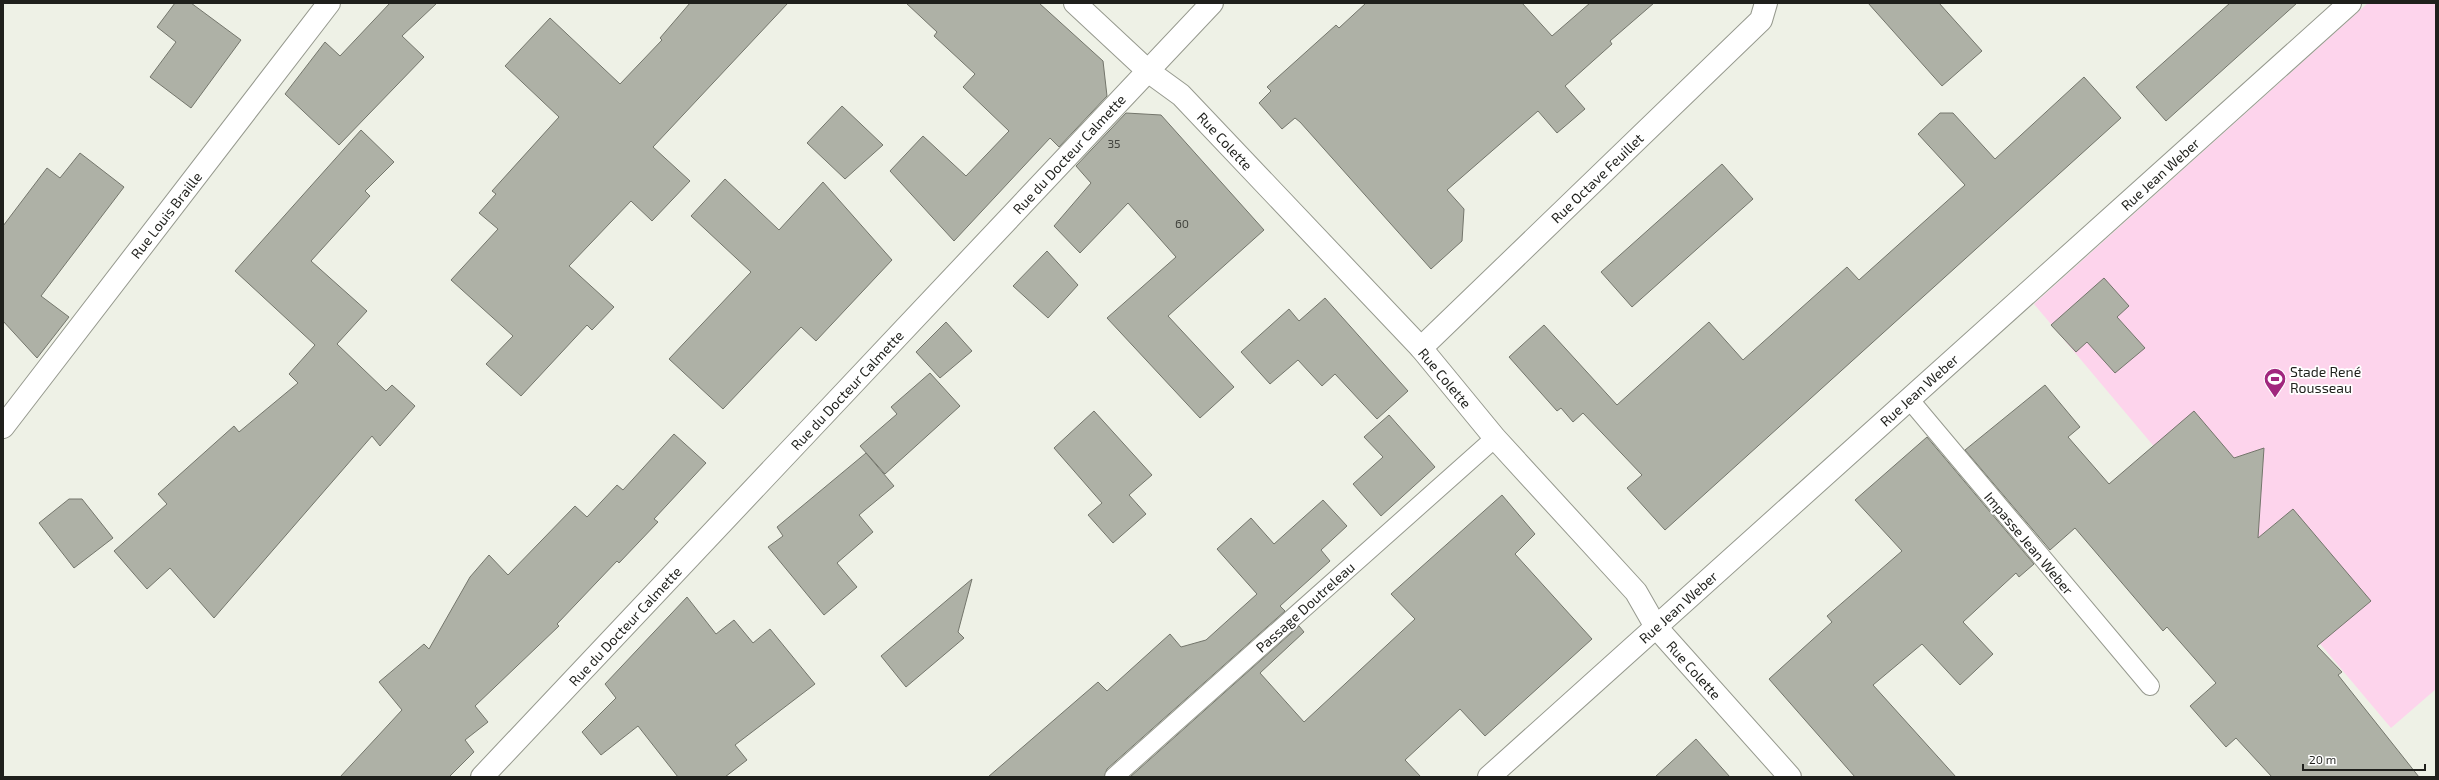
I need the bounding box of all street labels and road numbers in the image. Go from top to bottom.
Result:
street label: Rue du Docteur Calmette [1009,91,1129,217]
street label: Rue Colette [1194,108,1256,174]
street label: Rue Octave Feuillet [1547,130,1647,226]
street label: Rue Jean Weber [2117,134,2203,214]
street label: Rue Louis Braille [127,168,205,262]
street label: Rue du Docteur Calmette [787,327,907,453]
street label: Rue Colette [1415,345,1475,411]
street label: Rue Jean Weber [1876,350,1962,430]
street label: Impasse Jean Weber [1981,488,2077,598]
street label: Passage Doutreleau [1252,558,1358,656]
street label: Rue du Docteur Calmette [565,563,685,689]
street label: Rue Jean Weber [1635,567,1721,647]
street label: Rue Colette [1663,637,1725,703]

